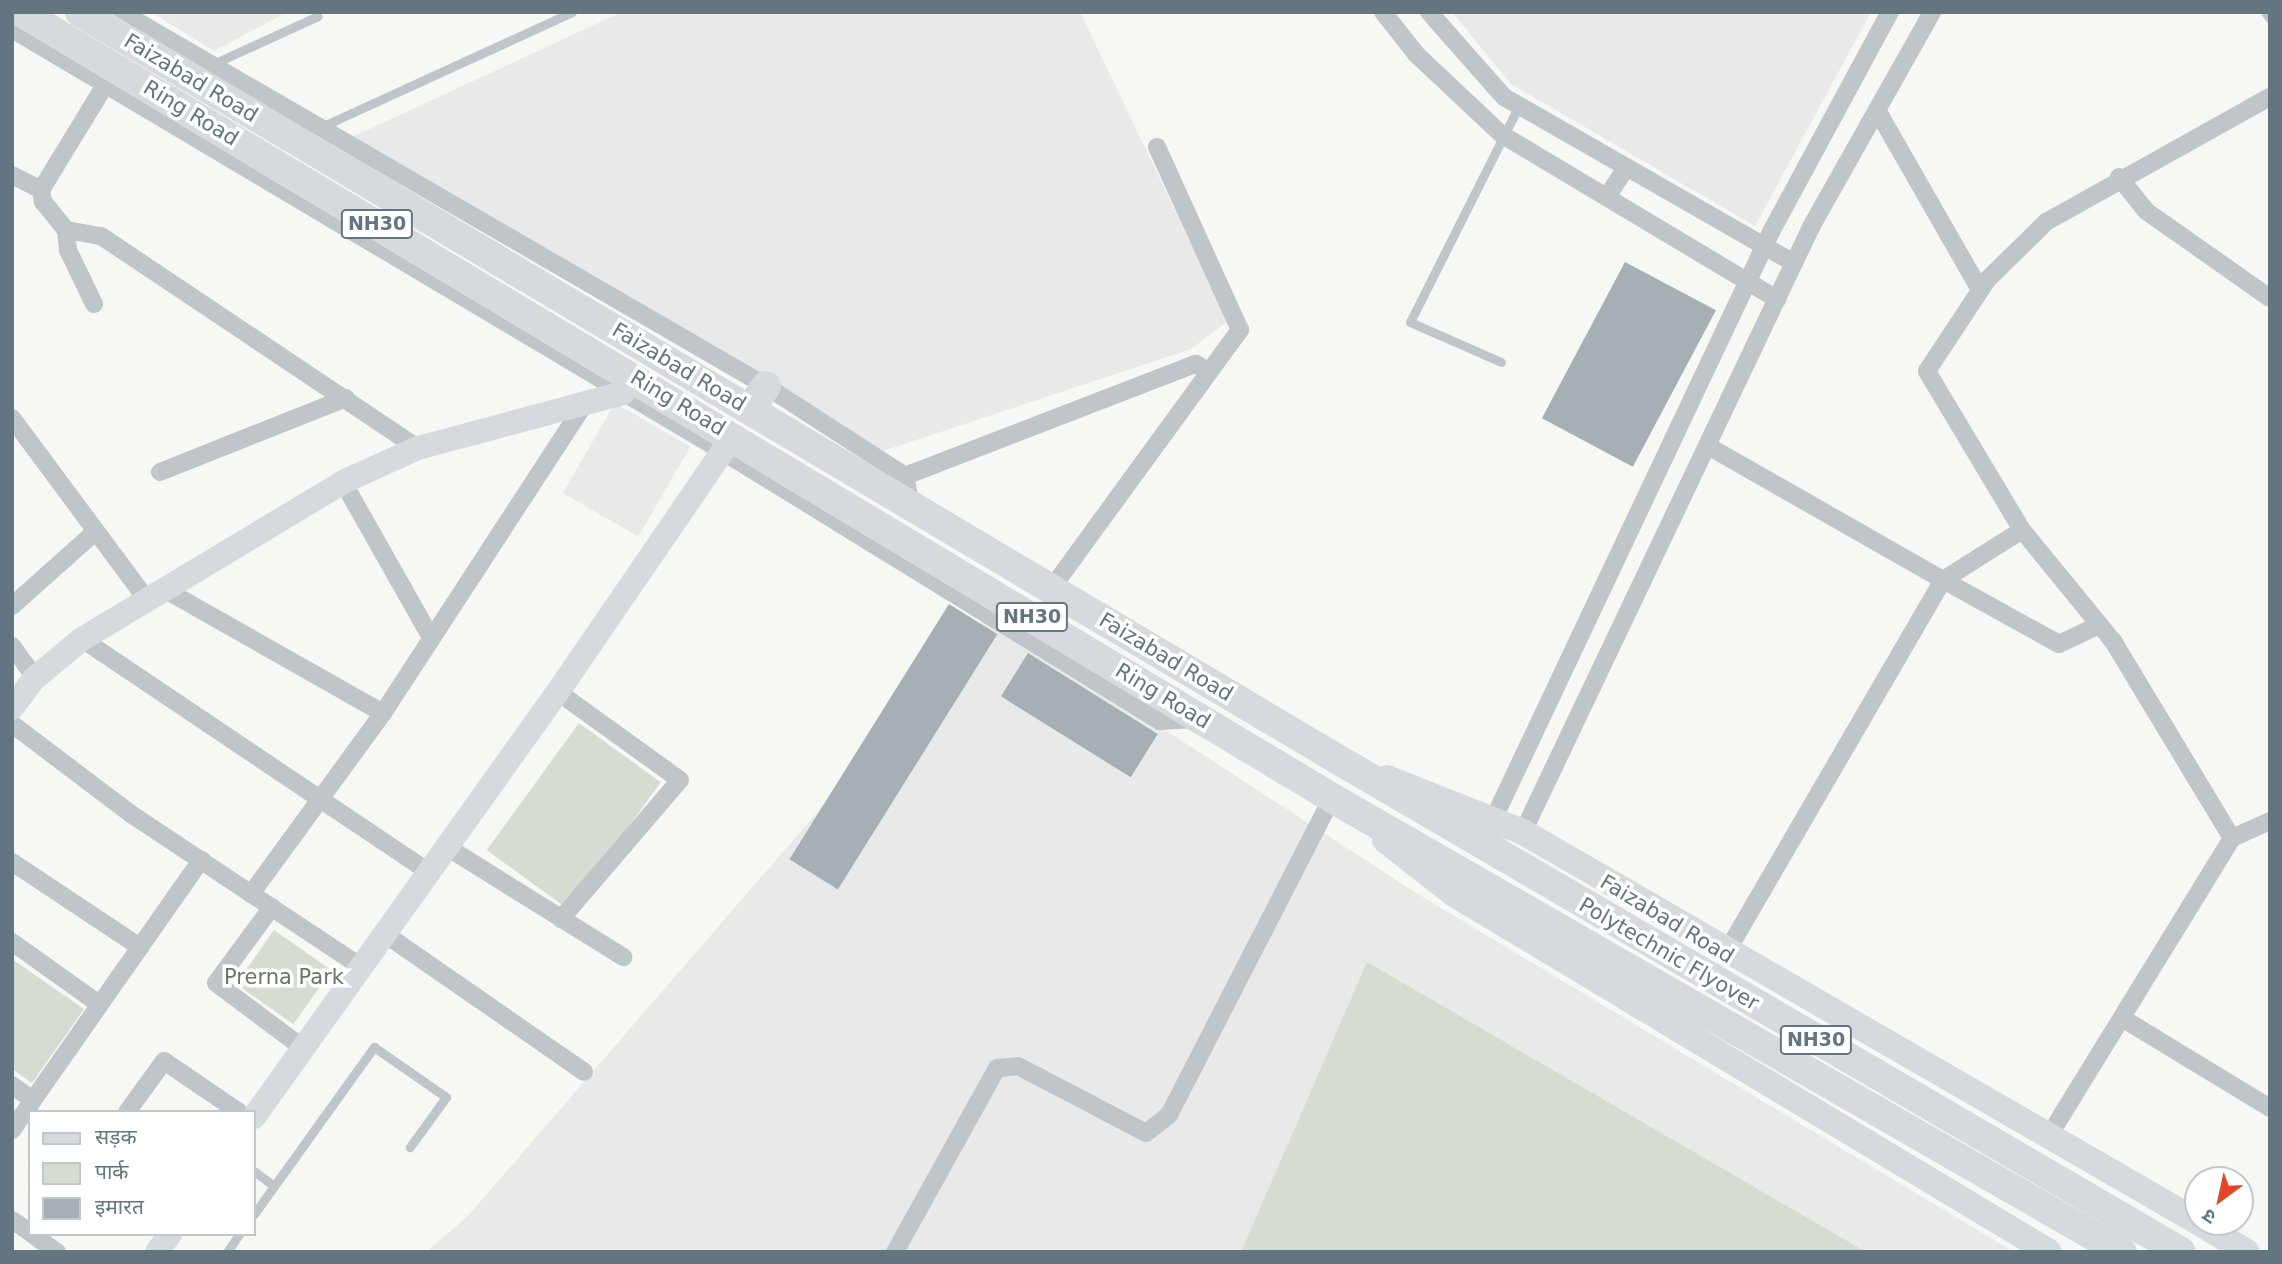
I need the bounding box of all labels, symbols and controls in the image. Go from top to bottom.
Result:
street label: Faizabad Road [120,28,262,128]
street label: Ring Road [139,75,243,151]
road number: NH30 [340,208,414,240]
street label: Faizabad Road [608,317,750,417]
street label: Ring Road [626,365,730,441]
road number: NH30 [995,602,1069,632]
street label: Faizabad Road [1095,607,1237,707]
street label: Ring Road [1111,658,1215,734]
street label: Faizabad Road [1596,869,1738,969]
street label: Polytechnic Flyover [1575,892,1763,1016]
park label: Prerna Park [224,964,344,990]
road number: NH30 [1779,1024,1853,1056]
legend [28,1110,256,1236]
text: सड़क [95,1125,137,1149]
text: पार्क [95,1160,129,1184]
north arrow [2184,1166,2254,1236]
text: इमारत [95,1195,144,1219]
text: उ [2198,1205,2219,1229]

